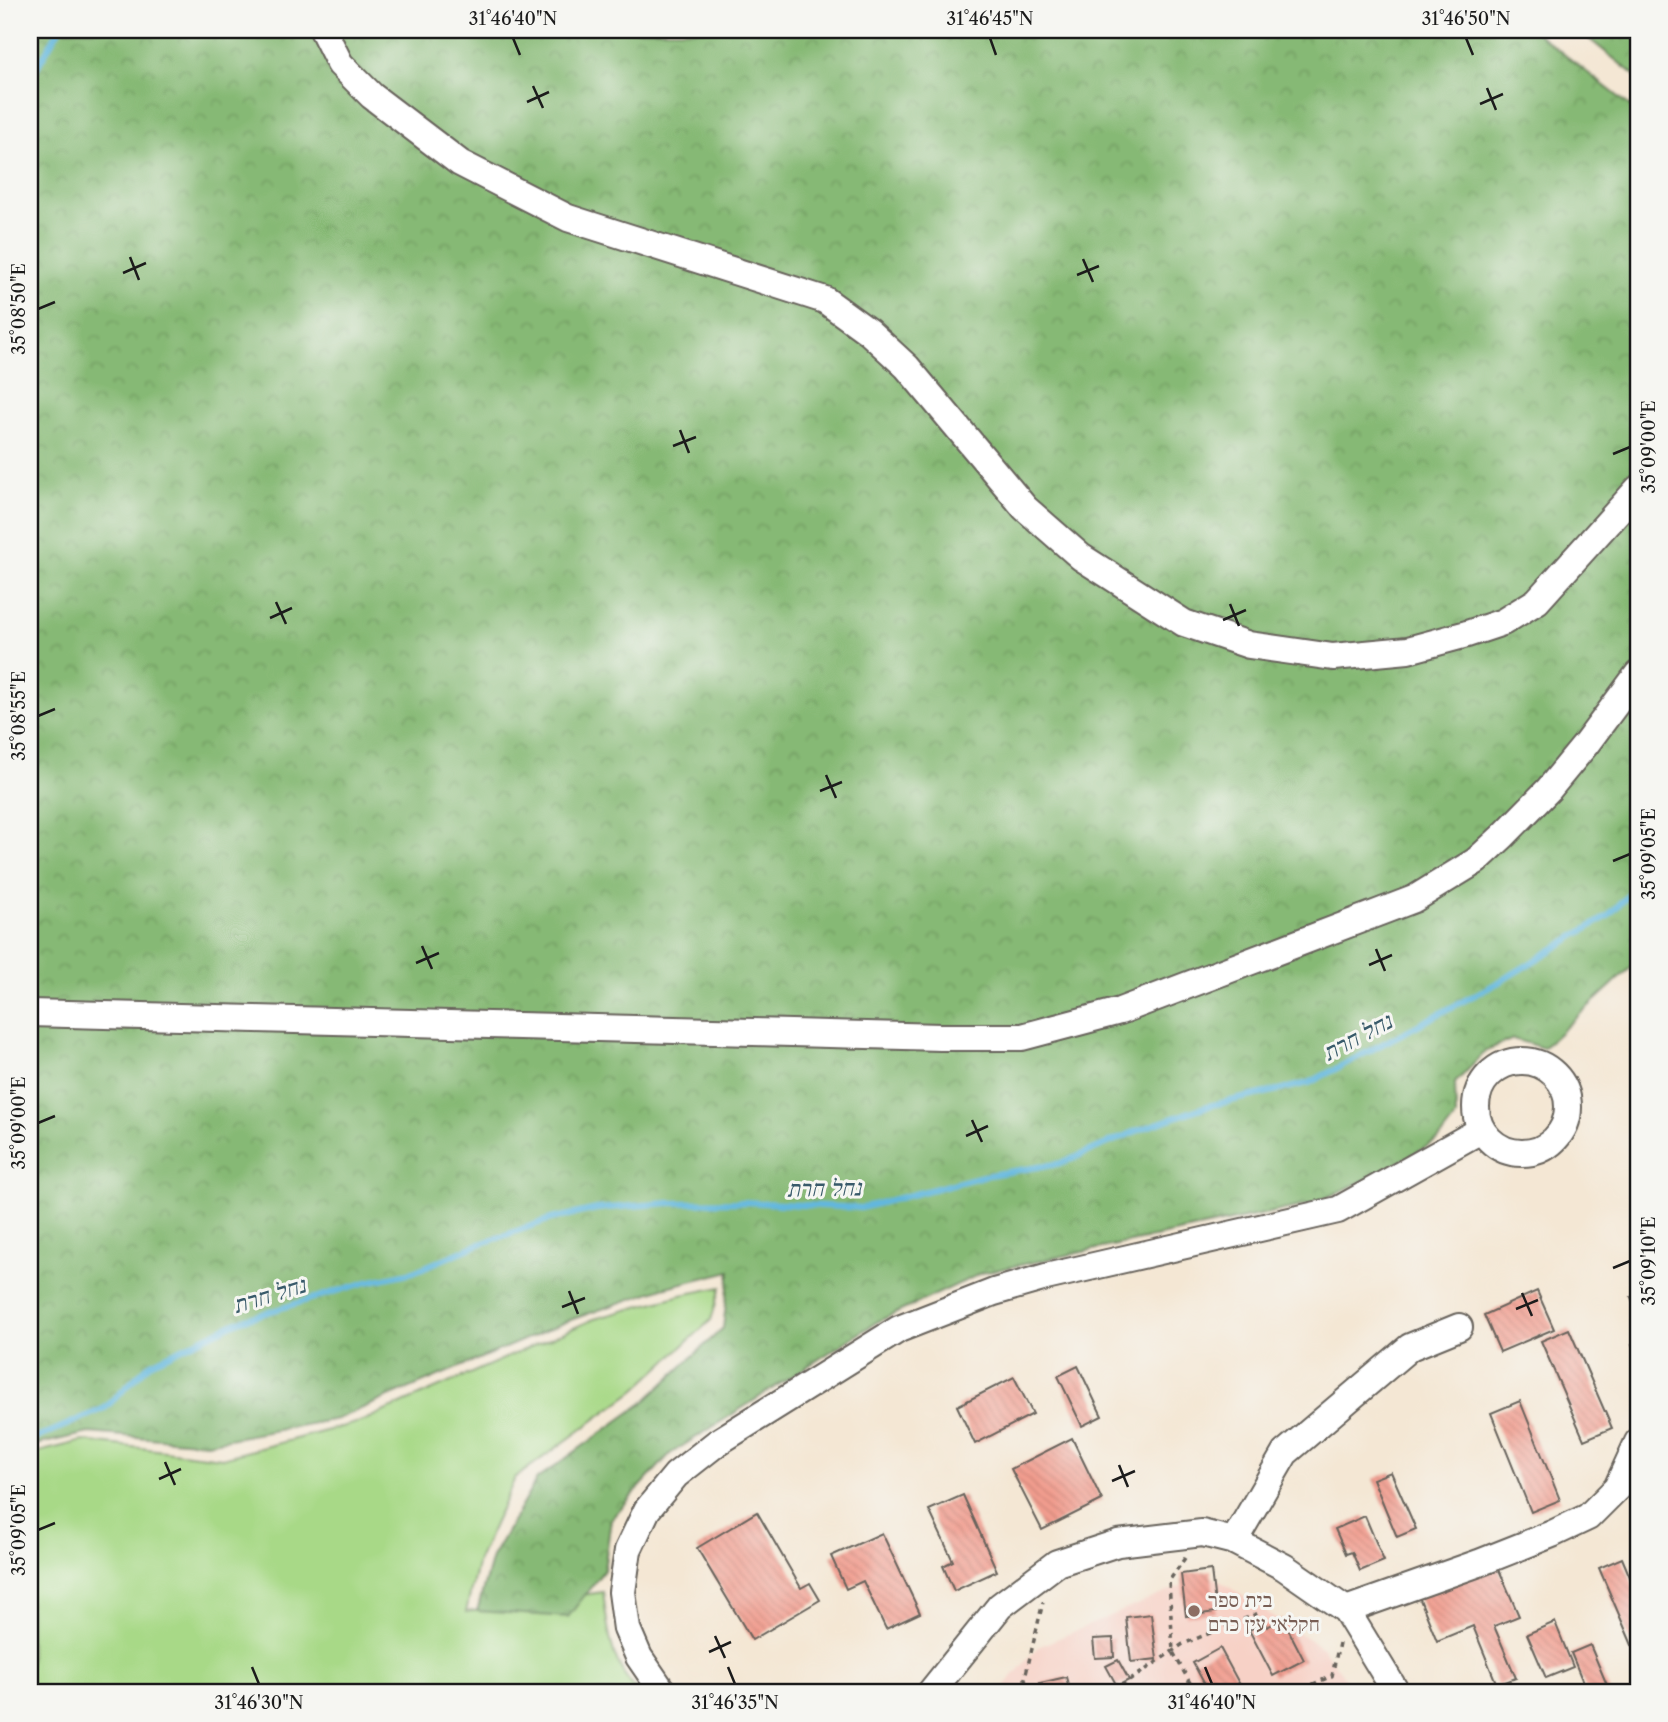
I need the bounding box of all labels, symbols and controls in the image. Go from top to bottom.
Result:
text: 31°46'40"N [469,8,558,30]
text: 31°46'45"N [946,8,1034,30]
text: 31°46'50"N [1421,8,1511,30]
text: 35°08'50"E [8,263,30,355]
text: 35°09'00"E [1638,400,1660,494]
text: 35°08'55"E [8,671,30,761]
text: 35°09'05"E [1638,808,1660,900]
water label: נחל חרת [1318,1006,1398,1067]
text: 35°09'00"E [8,1076,30,1170]
water label: נחל חרת [787,1173,864,1203]
text: 35°09'10"E [1638,1216,1660,1306]
water label: נחל חרת [229,1270,311,1319]
text: 35°09'05"E [8,1484,30,1576]
place label: בית ספר חקלאי עין כרם [1208,1587,1320,1636]
marker: בית ספר חקלאי עין כרם [1186,1603,1202,1619]
text: 31°46'30"N [214,1692,304,1714]
text: 31°46'35"N [691,1692,779,1714]
text: 31°46'40"N [1168,1692,1257,1714]

